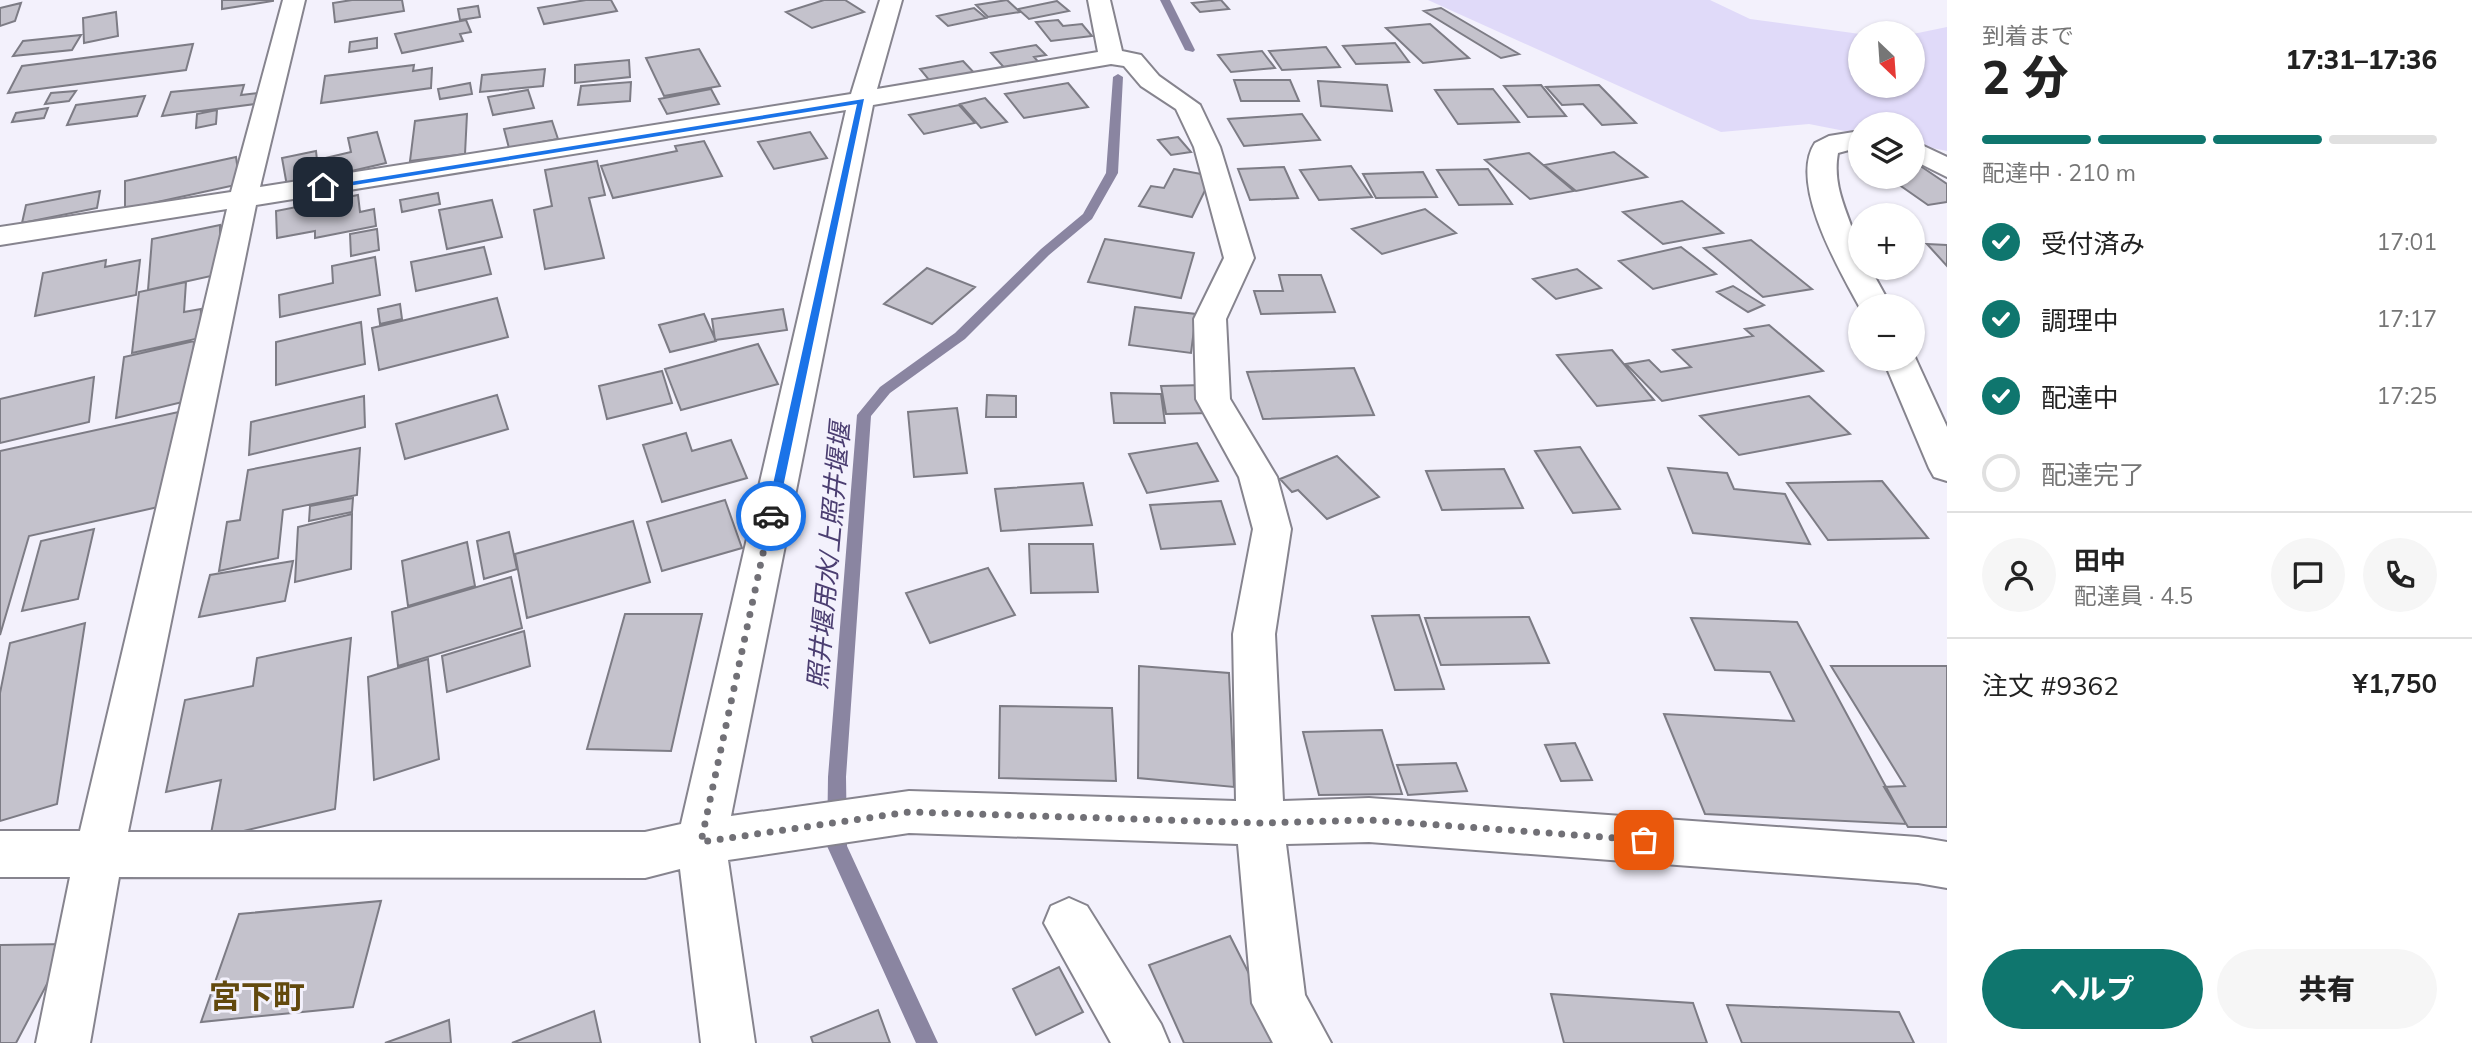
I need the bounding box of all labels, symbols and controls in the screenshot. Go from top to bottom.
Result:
north arrow [1848,21,1925,98]
map controls [1848,21,1925,371]
text: 到着まで [1982,21,2074,50]
text: 17:31–17:36 [2286,43,2437,76]
text: 2 分 [1982,48,2069,106]
button: layers [1848,112,1925,189]
pin [293,157,353,217]
text: 配達中 · 210 m [1982,158,2136,187]
icon: home [304,168,342,206]
button: + [1848,203,1925,280]
icon: check [1982,223,2020,261]
text: 受付済み [2041,227,2145,260]
text: 17:01 [2377,227,2437,256]
button: − [1848,294,1925,371]
icon: check [1982,300,2020,338]
text: 調理中 [2041,304,2119,337]
text: 17:17 [2377,304,2437,333]
icon: check [1982,377,2020,415]
text: 配達中 [2041,381,2119,414]
text: 17:25 [2377,381,2437,410]
water label: 照井堰用水/上照井堰堰 [800,417,857,691]
text: 配達完了 [2041,458,2145,491]
courier [736,481,806,551]
icon: car [752,497,790,535]
button: person [1982,538,2056,612]
button: chat [2271,538,2345,612]
button: phone [2363,538,2437,612]
text: 田中 [2074,544,2126,577]
text: 配達員 · 4.5 [2074,581,2193,610]
text: ¥1,750 [2353,667,2437,700]
text: 注文 #9362 [1982,669,2119,702]
pin [1614,810,1674,870]
icon: bag [1625,821,1663,859]
button: ヘルプ [1982,949,2203,1029]
button: 共有 [2217,949,2437,1029]
district label: 宮下町 [209,976,305,1016]

